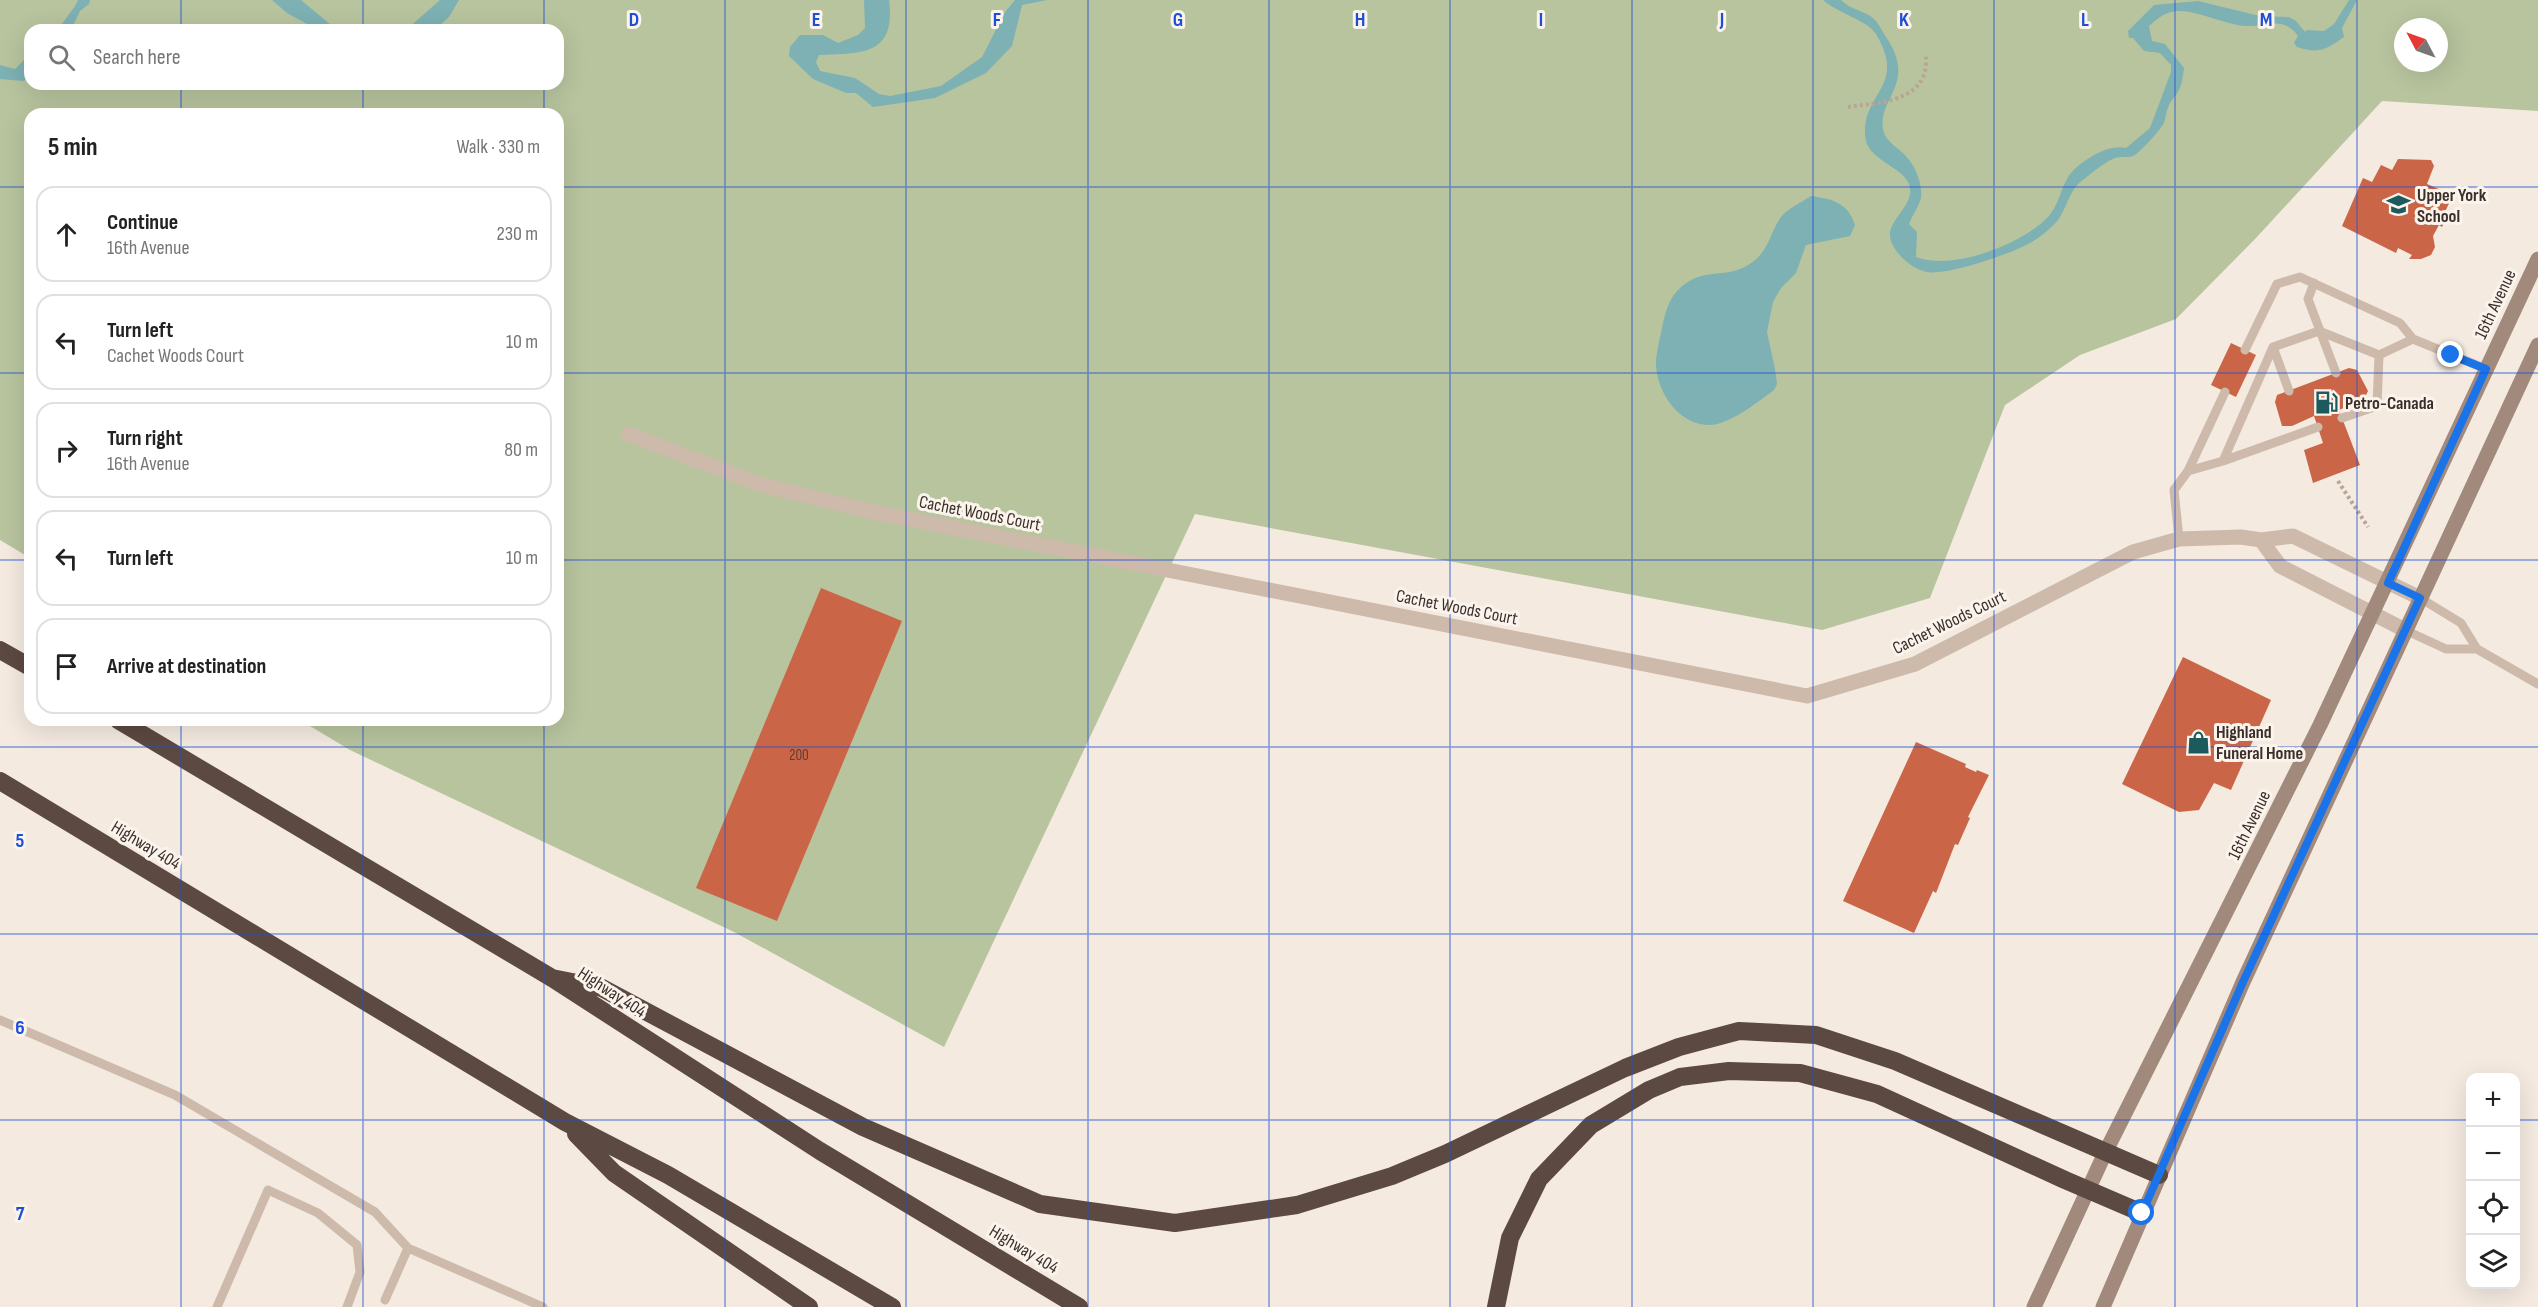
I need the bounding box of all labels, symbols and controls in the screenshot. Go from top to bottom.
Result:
text: D [629,8,639,32]
text: E [812,8,820,32]
text: F [993,8,1001,32]
text: G [1173,8,1183,32]
text: H [1355,8,1365,32]
text: I [1539,8,1543,32]
text: J [1719,8,1724,32]
text: K [1899,8,1909,32]
text: L [2081,8,2089,32]
text: M [2260,8,2272,32]
north arrow [2394,18,2448,72]
search box [24,24,564,90]
icon: search [45,41,78,74]
text: Search here [93,44,180,71]
text: 5 min [48,132,98,163]
text: Walk · 330 m [456,135,540,159]
place label: Upper York School [2417,185,2487,227]
school or university icon: Upper York School [2386,192,2412,218]
text: Continue [107,209,178,236]
icon: ahead [50,218,83,251]
text: 230 m [496,222,538,246]
text: 16th Avenue [107,236,190,260]
street label: 16th Avenue [2470,266,2521,342]
text: Turn left [107,317,173,344]
icon: left [50,326,83,359]
text: 10 m [506,330,538,354]
route end [2437,341,2463,367]
text: Cachet Woods Court [107,344,244,368]
fuel station icon: Petro-Canada [2314,390,2340,416]
place label: Petro-Canada [2345,393,2434,414]
text: Turn right [107,425,183,452]
icon: right [50,434,83,467]
text: 80 m [504,438,538,462]
text: 16th Avenue [107,452,190,476]
street label: Cachet Woods Court [917,491,1043,536]
icon: left [50,542,83,575]
text: Turn left [107,545,173,572]
text: 10 m [506,546,538,570]
street label: Cachet Woods Court [1394,585,1520,630]
street label: Cachet Woods Court [1889,586,2010,659]
icon: arrive [50,650,83,683]
text: Arrive at destination [107,653,266,680]
place label: Highland Funeral Home [2216,722,2303,764]
shop icon: Highland Funeral Home [2185,729,2211,755]
house number: 200 [789,746,809,765]
street label: 16th Avenue [2224,787,2275,863]
street label: Highway 404 [107,817,185,874]
text: 5 [16,829,25,853]
street label: Highway 404 [574,963,650,1022]
text: 6 [15,1016,25,1040]
map controls [2466,1073,2520,1289]
button: + [2466,1073,2520,1127]
button: − [2466,1127,2520,1181]
button: locate [2466,1181,2520,1235]
route start [2128,1199,2154,1225]
text: 7 [16,1202,25,1226]
street label: Highway 404 [985,1221,1063,1278]
button: layers [2466,1235,2520,1289]

